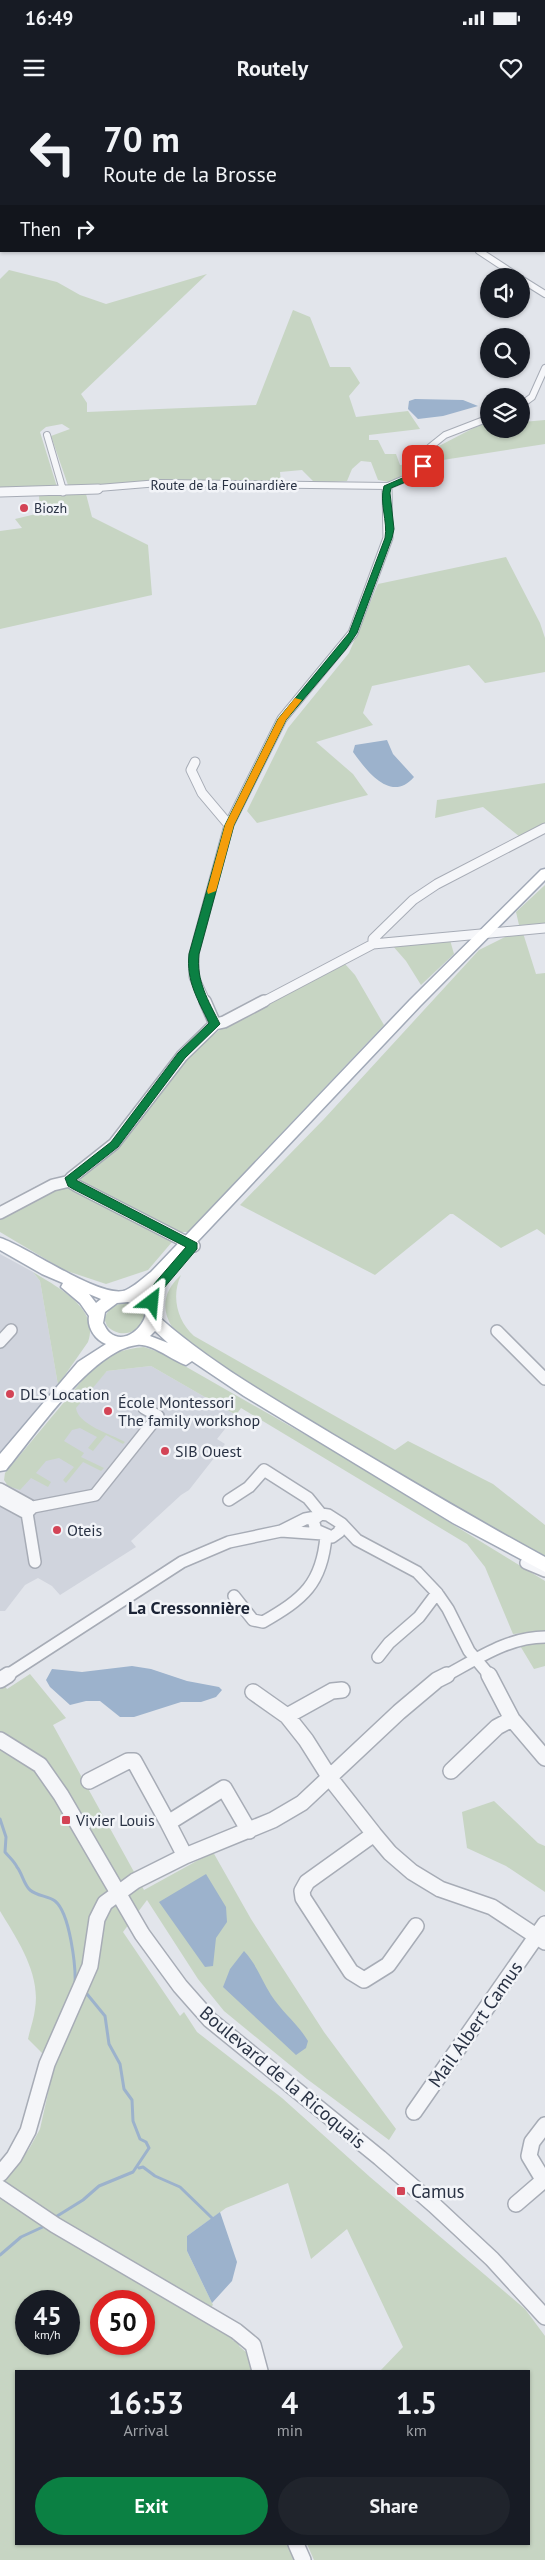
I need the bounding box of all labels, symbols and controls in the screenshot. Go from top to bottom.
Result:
text: 16:49 [25,6,73,30]
icon: menu [20,54,48,82]
text: Routely [237,54,308,82]
icon: heart [497,54,525,82]
text: 70 m [103,116,180,162]
icon: left [20,120,85,185]
text: Route de la Brosse [103,160,277,188]
icon: right [71,215,99,243]
text: Then [20,217,61,241]
map controls [480,268,530,438]
button: sound [480,268,530,318]
button: search [480,328,530,378]
button: layers [480,388,530,438]
pin [402,445,444,487]
icon: arrive [409,452,437,480]
street label: Route de la Fouinardière [151,476,297,494]
place label: Biozh [34,499,67,517]
marker: Biozh [18,502,30,514]
position arrow [125,1275,177,1327]
place label: DLS Location [20,1384,110,1404]
marker: DLS Location [4,1388,16,1400]
place label: École Montessori The family workshop [118,1392,260,1430]
marker: École Montessori The family workshop [102,1405,114,1417]
place label: SIB Ouest [175,1441,242,1461]
marker: SIB Ouest [159,1445,171,1457]
place label: Oteis [67,1520,103,1540]
marker: Oteis [51,1524,63,1536]
district label: La Cressonnière [128,1596,250,1619]
place label: Vivier Louis [75,1810,155,1830]
marker: Vivier Louis [60,1814,72,1826]
street label: Mail Albert Camus [423,1956,527,2092]
street label: Boulevard de la Ricoquais [195,2001,371,2153]
place label: Camus [411,2179,465,2203]
marker: Camus [395,2185,407,2197]
speed limit sign: 50 [90,2290,155,2355]
text: 45 [33,2300,62,2332]
text: km/h [34,2327,61,2342]
text: 16:53 [108,2383,184,2422]
text: 4 [281,2383,298,2422]
text: 1.5 [396,2383,437,2422]
text: Arrival [123,2420,168,2440]
text: min [277,2420,303,2440]
text: km [406,2420,427,2440]
button: Exit [35,2477,268,2535]
button: Share [278,2477,510,2535]

